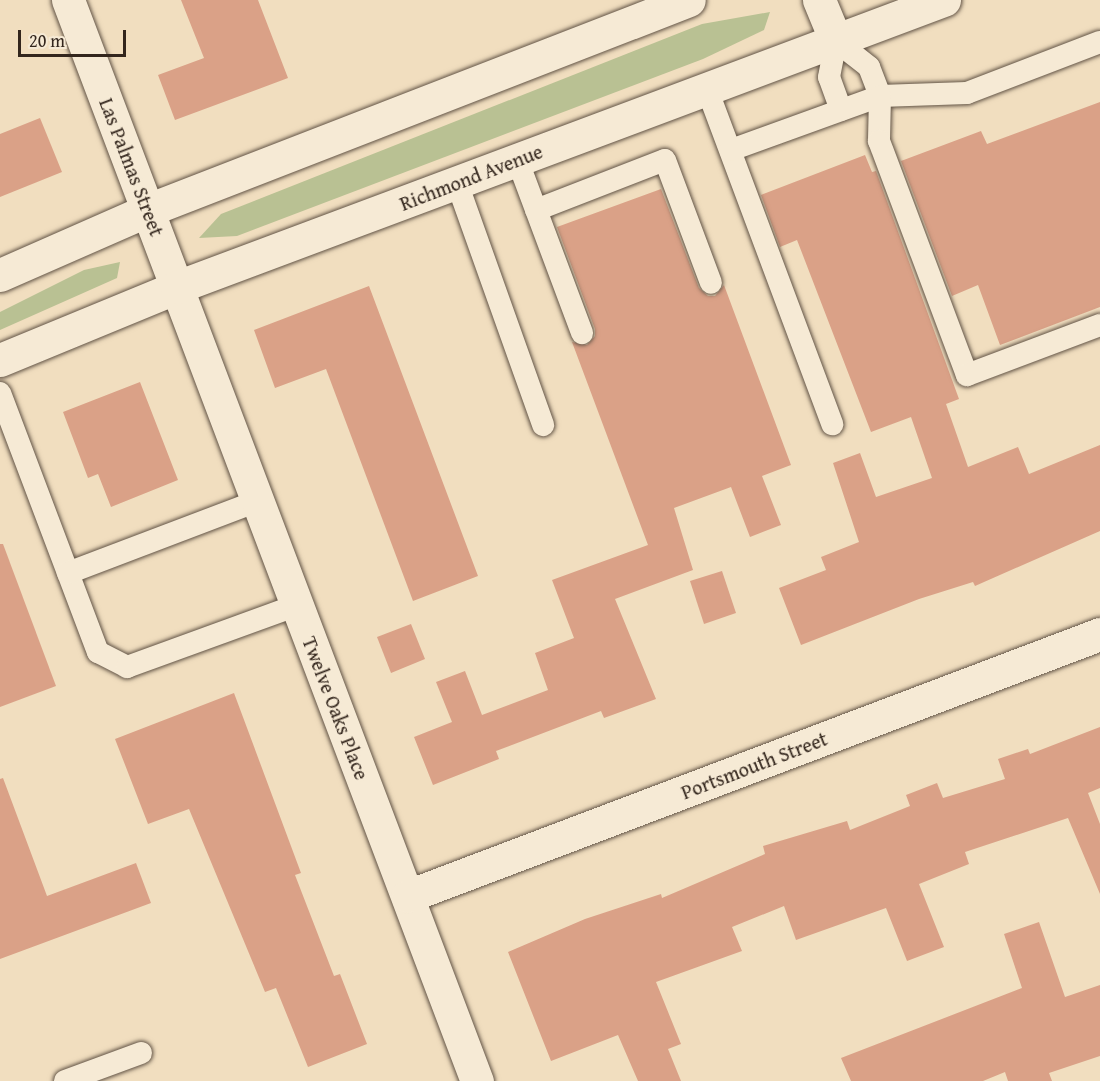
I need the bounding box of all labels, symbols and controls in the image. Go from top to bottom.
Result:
scale bar [21,18,129,56]
text: 20 m [29,27,65,54]
street label: Las Palmas Street [95,95,169,239]
street label: Richmond Avenue [396,139,546,215]
street label: Twelve Oaks Place [298,633,374,783]
street label: Portsmouth Street [677,726,831,804]

